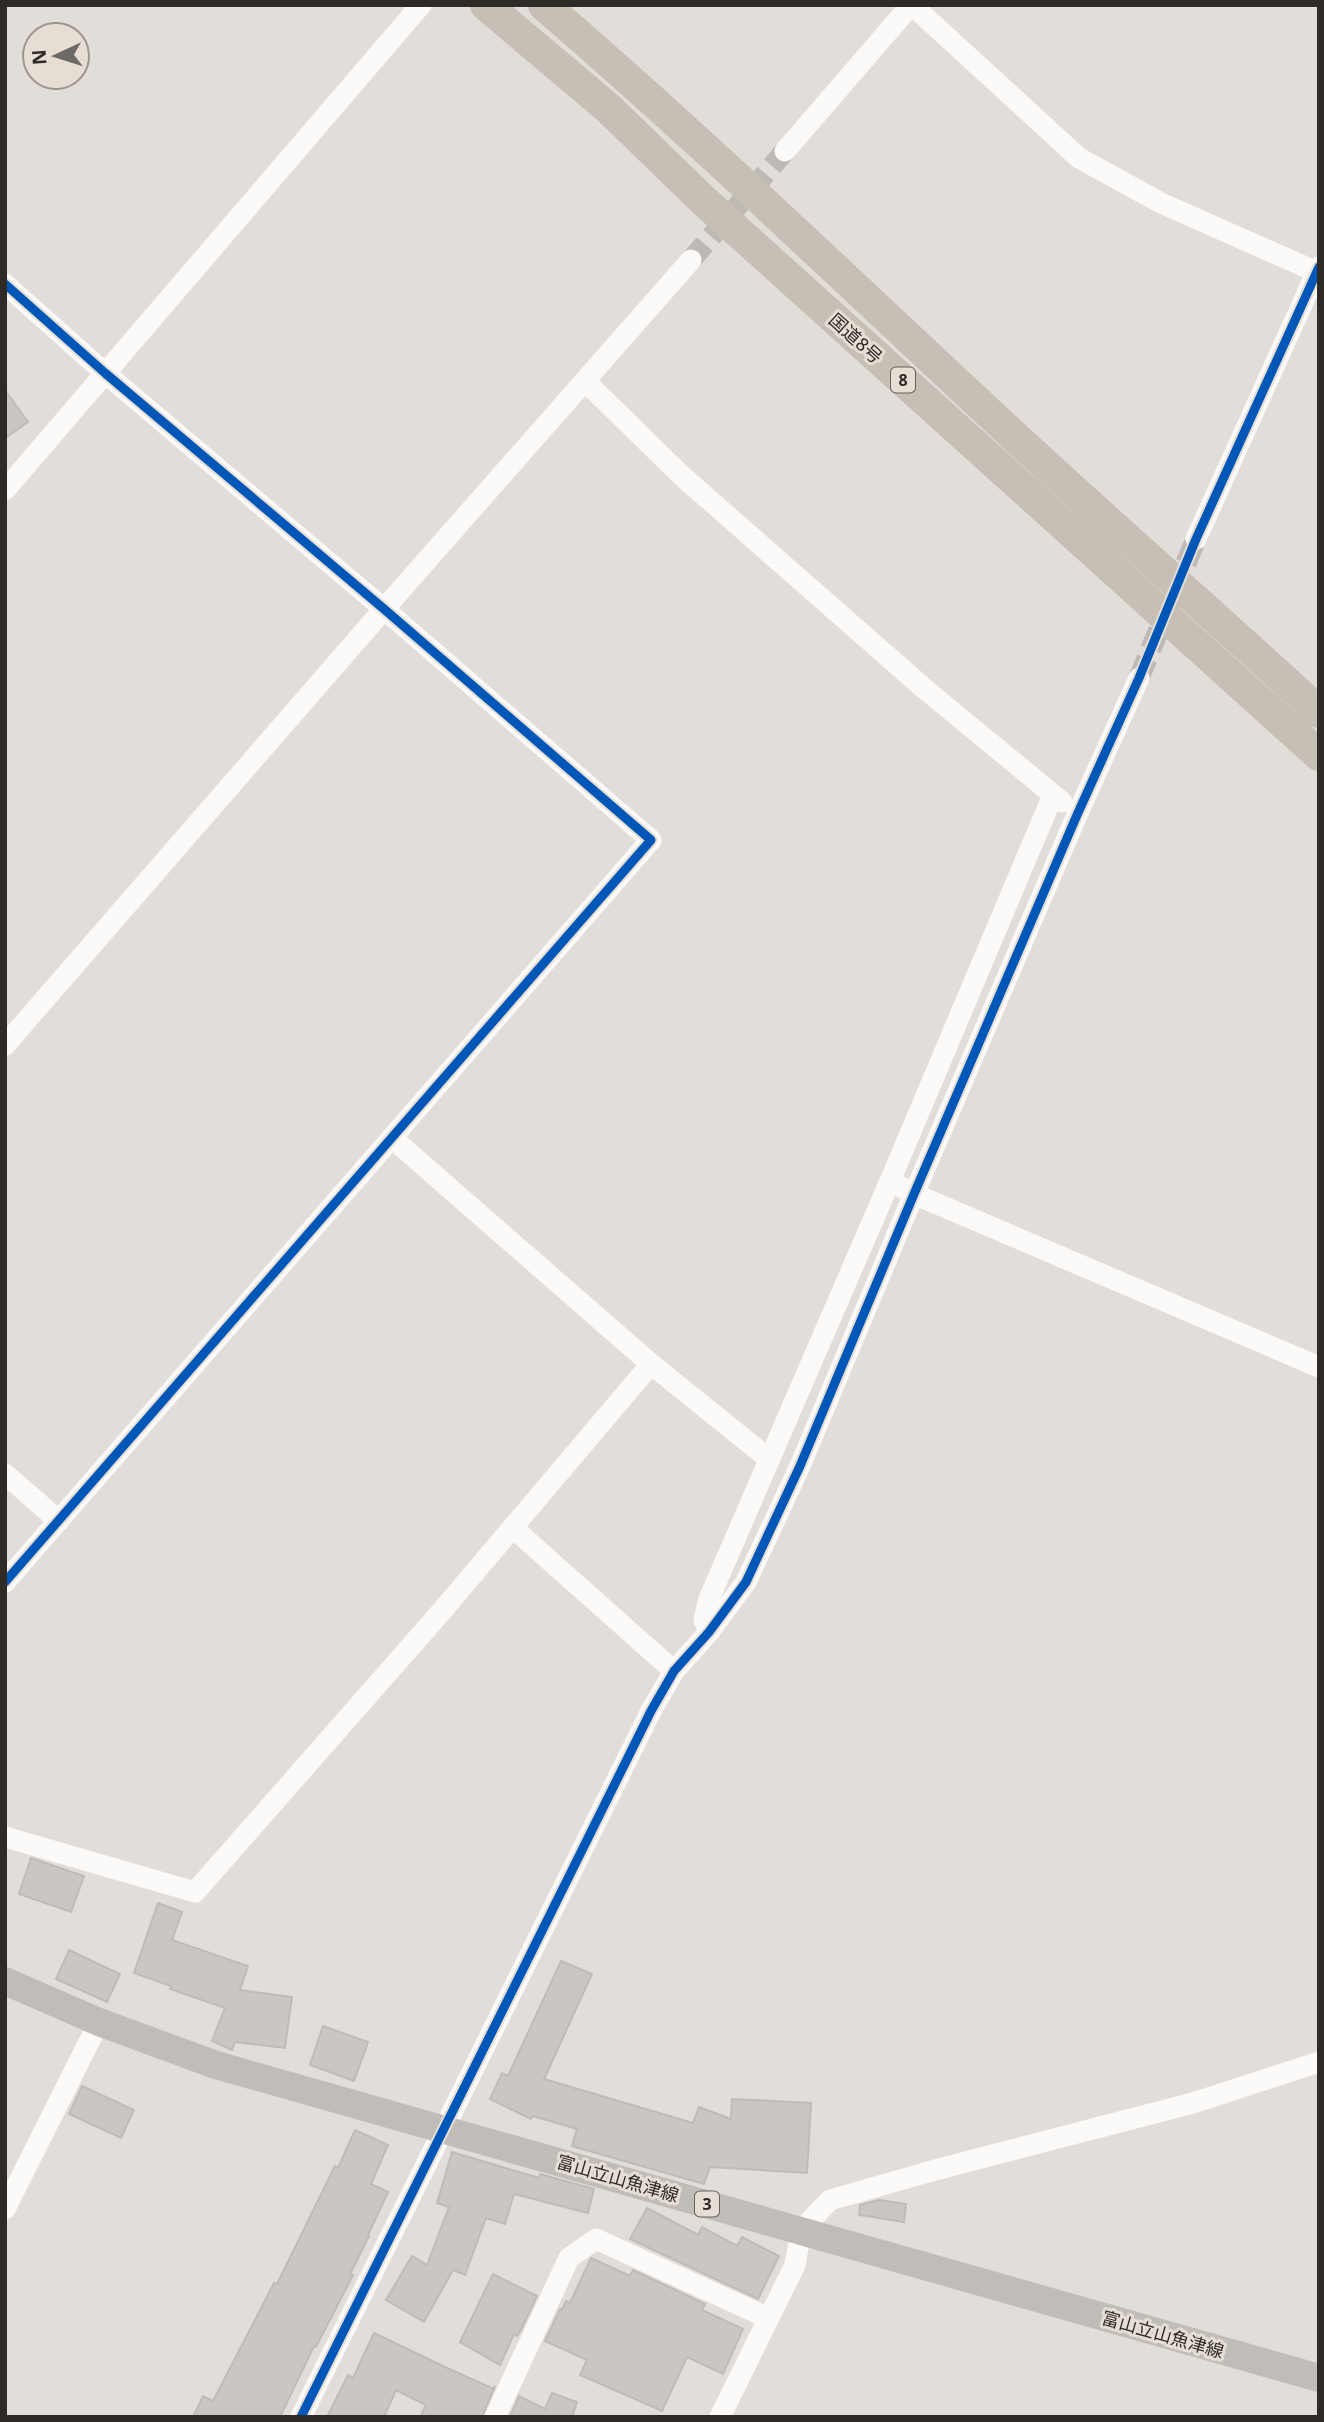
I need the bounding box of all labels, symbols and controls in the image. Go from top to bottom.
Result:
north arrow [21,21,91,91]
text: N [26,49,53,66]
street label: 国道8号 [824,308,888,368]
road number: 8 [891,368,915,392]
street label: 富山立山魚津線 [554,2149,682,2207]
road number: 3 [695,2192,719,2216]
street label: 富山立山魚津線 [1099,2305,1227,2363]

